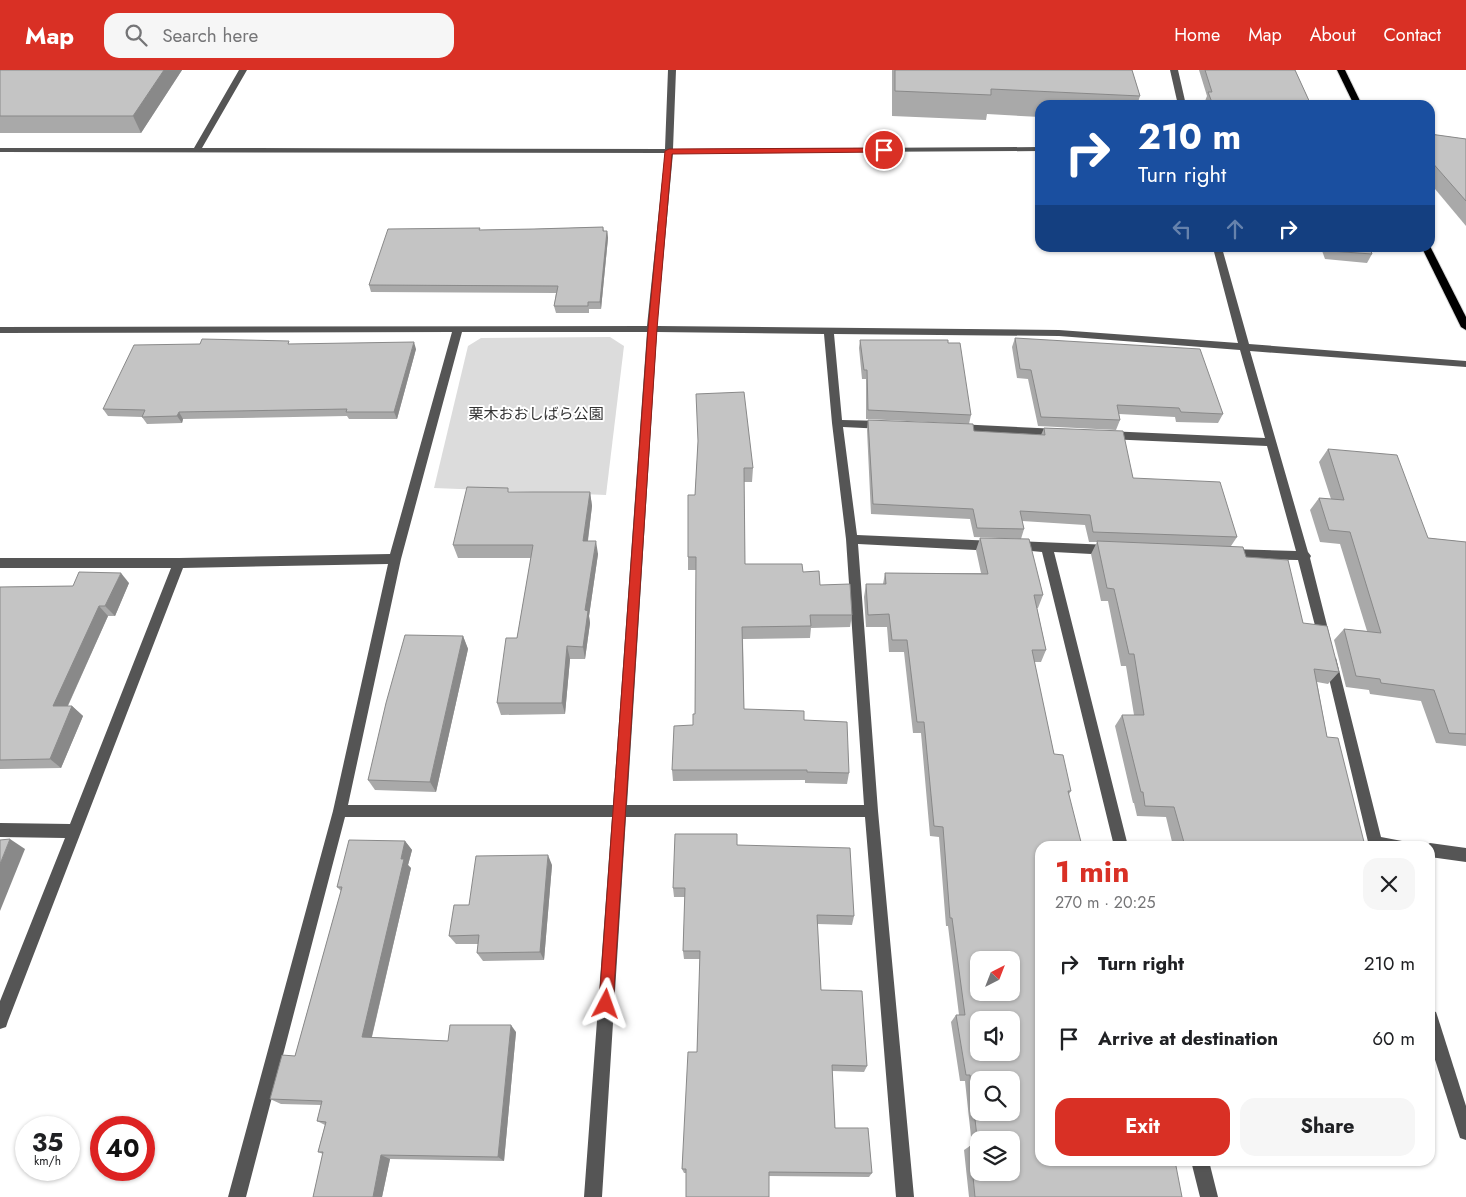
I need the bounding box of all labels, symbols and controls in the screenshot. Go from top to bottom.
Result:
search box [104,13,454,58]
text: Map [25,18,74,53]
icon: search [122,21,150,49]
text: Search here [162,22,258,49]
text: Home [1174,22,1220,48]
text: Map [1248,22,1282,48]
text: About [1310,22,1355,48]
text: Contact [1383,22,1441,48]
text: 210 m [1138,112,1241,162]
icon: right [1055,120,1120,185]
pin [863,129,905,171]
icon: arrive [870,136,898,164]
text: Turn right [1138,158,1226,190]
icon: left [1168,215,1196,243]
icon: ahead [1221,215,1249,243]
icon: right [1274,215,1302,243]
park label: 栗木おおしばら公園 [468,403,604,425]
text: 1 min [1055,850,1129,893]
button: close [1363,858,1415,910]
text: 270 m · 20:25 [1055,891,1155,914]
icon: right [1055,950,1083,978]
text: Turn right [1098,950,1184,977]
text: 210 m [1364,950,1415,977]
north arrow [970,951,1020,1001]
map controls [970,951,1020,1181]
position arrow [579,977,631,1029]
button: sound [970,1011,1020,1061]
icon: arrive [1055,1025,1083,1053]
text: Arrive at destination [1098,1025,1278,1052]
text: 60 m [1372,1025,1415,1052]
button: search [970,1071,1020,1121]
button: Exit [1055,1098,1230,1156]
button: Share [1240,1098,1415,1156]
speed limit sign: 40 [90,1116,155,1181]
text: 35 [32,1124,63,1160]
button: layers [970,1131,1020,1181]
text: km/h [34,1152,61,1170]

